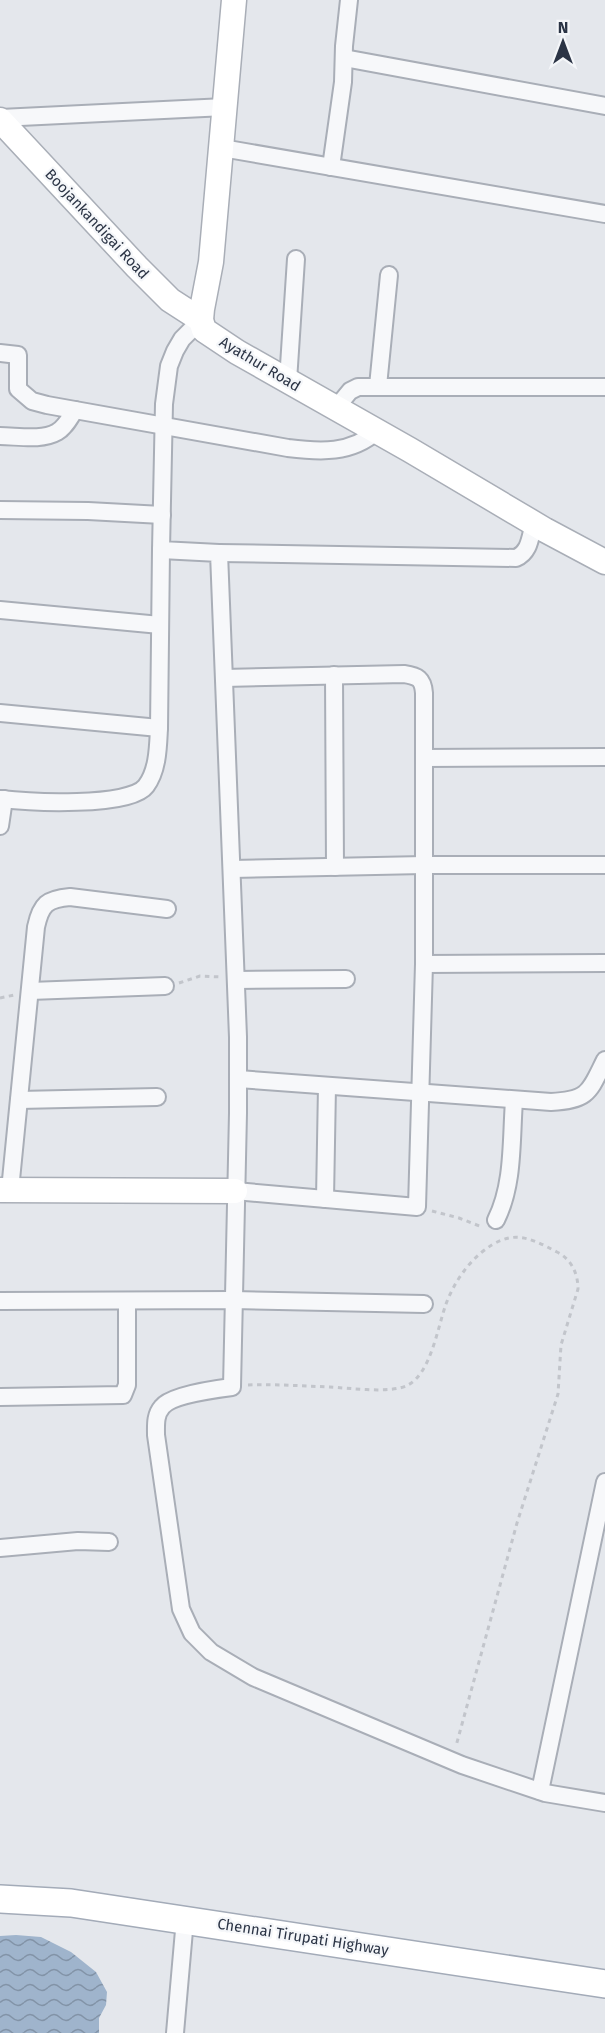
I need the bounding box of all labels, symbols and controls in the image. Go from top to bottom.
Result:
north arrow [533,12,593,72]
text: N [558,18,568,37]
street label: Boojankandigai Road [41,165,153,283]
street label: Ayathur Road [216,333,304,395]
street label: Chennai Tirupati Highway [216,1915,391,1960]

